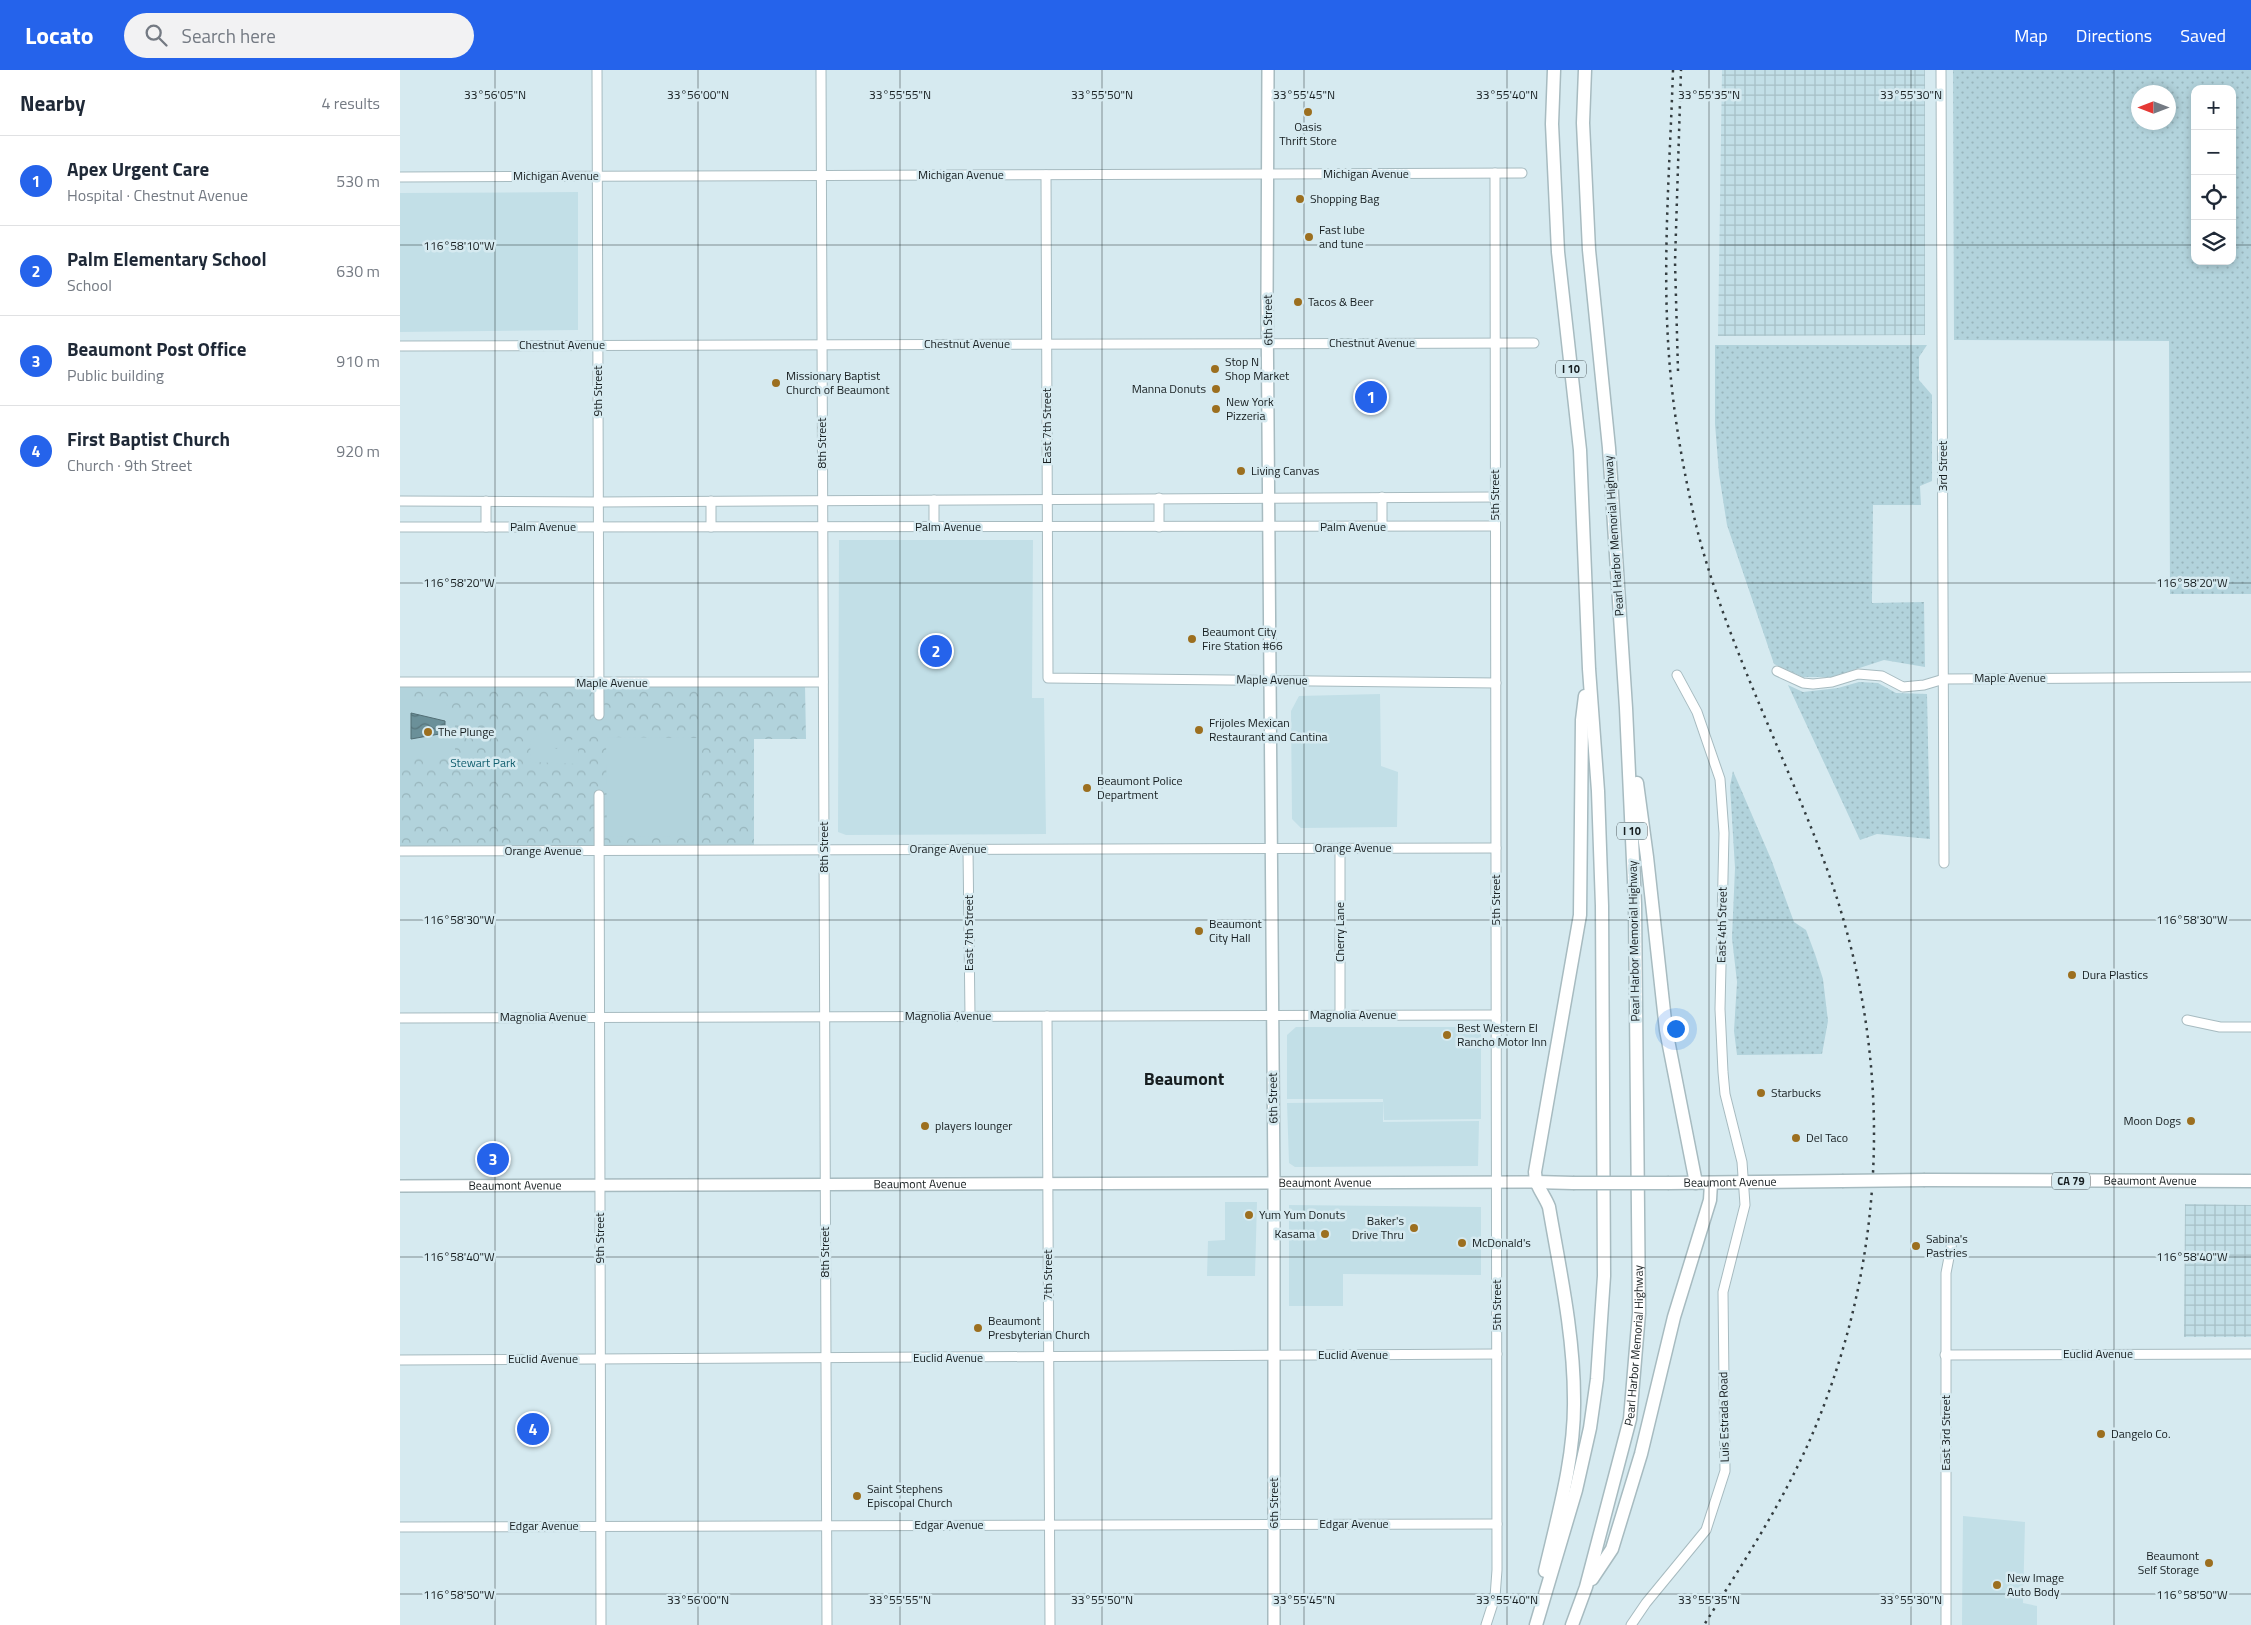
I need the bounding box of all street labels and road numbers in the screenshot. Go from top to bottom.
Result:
street label: Michigan Avenue [1323,164,1409,183]
street label: Michigan Avenue [918,165,1004,184]
street label: Michigan Avenue [513,166,599,185]
street label: 6th Street [1258,294,1277,346]
street label: Chestnut Avenue [1329,333,1415,352]
street label: Chestnut Avenue [924,334,1010,353]
street label: Chestnut Avenue [519,335,605,354]
road number: I 10 [1556,360,1586,378]
street label: 9th Street [588,365,607,416]
street label: East 7th Street [1037,387,1056,464]
street label: 8th Street [812,417,831,468]
street label: 3rd Street [1933,440,1952,491]
street label: Pearl Harbor Memorial Highway [1598,455,1629,617]
street label: 5th Street [1485,469,1504,520]
street label: Palm Avenue [510,517,576,536]
street label: Palm Avenue [915,517,981,536]
street label: Palm Avenue [1320,517,1386,536]
street label: Maple Avenue [1974,668,2046,687]
street label: Maple Avenue [1236,669,1308,690]
street label: Maple Avenue [576,673,648,692]
street label: 8th Street [814,821,833,872]
road number: I 10 [1617,822,1647,839]
street label: Orange Avenue [1315,838,1391,857]
street label: Orange Avenue [910,839,986,858]
street label: Orange Avenue [505,841,581,860]
street label: Pearl Harbor Memorial Highway [1623,860,1644,1022]
street label: 5th Street [1486,874,1505,925]
street label: East 4th Street [1711,886,1732,963]
street label: East 7th Street [959,894,978,971]
street label: Cherry Lane [1330,902,1349,962]
street label: Magnolia Avenue [1310,1005,1396,1024]
street label: Magnolia Avenue [905,1006,991,1025]
street label: Magnolia Avenue [500,1007,586,1026]
street label: 6th Street [1263,1072,1282,1124]
street label: Beaumont Avenue [2103,1171,2197,1190]
street label: Beaumont Avenue [1683,1172,1777,1192]
road number: CA 79 [2052,1172,2090,1190]
street label: Beaumont Avenue [1278,1173,1372,1192]
street label: Beaumont Avenue [873,1174,967,1193]
street label: Beaumont Avenue [468,1175,562,1195]
street label: 9th Street [590,1212,609,1263]
street label: 8th Street [815,1226,834,1277]
street label: 7th Street [1038,1249,1057,1300]
street label: Pearl Harbor Memorial Highway [1619,1265,1648,1428]
street label: 5th Street [1487,1279,1506,1330]
street label: Euclid Avenue [2063,1344,2133,1363]
street label: Euclid Avenue [1318,1345,1388,1364]
street label: Euclid Avenue [913,1348,983,1367]
street label: Euclid Avenue [508,1349,578,1368]
street label: Luis Estrada Road [1713,1372,1734,1462]
street label: East 3rd Street [1936,1394,1955,1471]
street label: 6th Street [1264,1477,1283,1528]
street label: Edgar Avenue [1319,1514,1389,1533]
street label: Edgar Avenue [914,1515,984,1534]
street label: Edgar Avenue [509,1516,579,1535]

